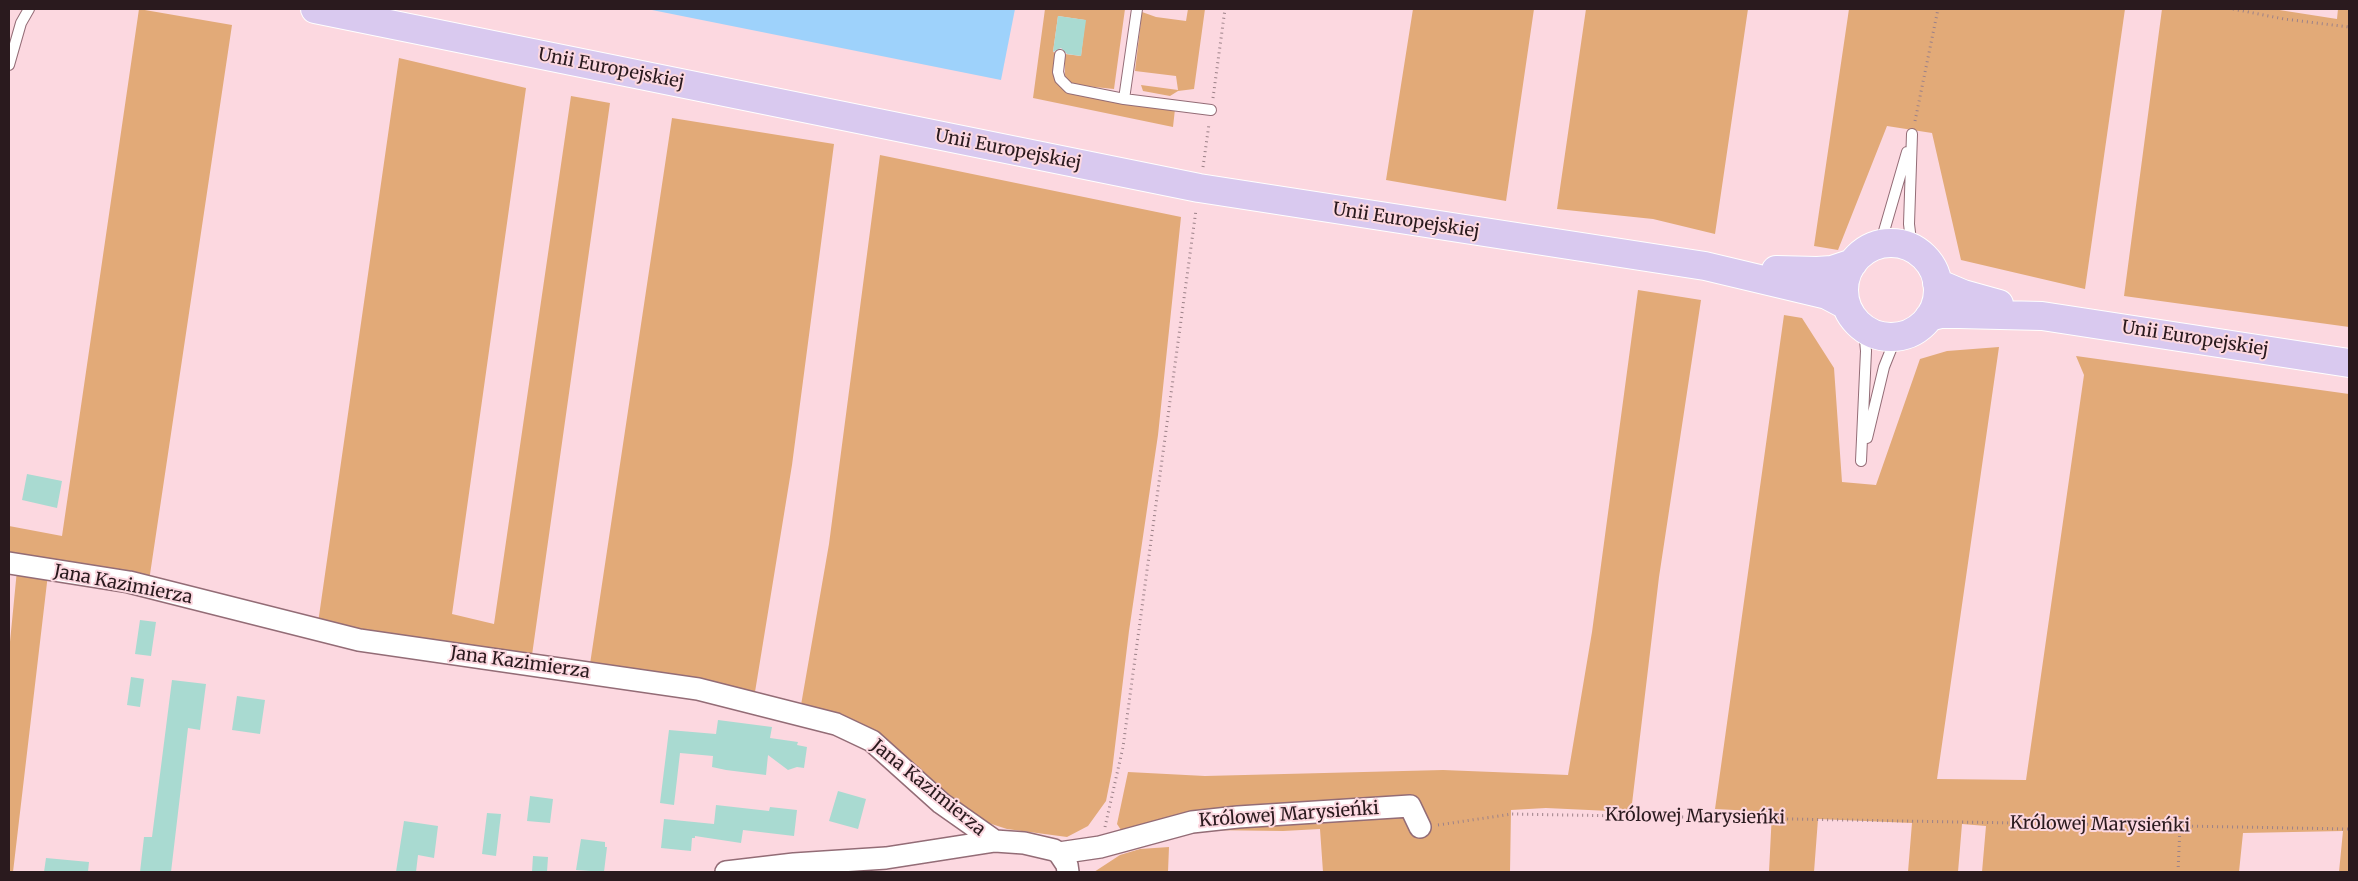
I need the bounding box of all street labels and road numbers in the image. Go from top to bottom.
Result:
street label: Unii Europejskiej [536,44,686,94]
street label: Unii Europejskiej [933,125,1083,175]
street label: Unii Europejskiej [1331,199,1481,243]
street label: Unii Europejskiej [2120,317,2270,361]
street label: Jana Kazimierza [52,561,194,609]
street label: Jana Kazimierza [449,643,591,683]
street label: Jana Kazimierza [867,735,989,841]
street label: Królowej Marysieńki [1198,798,1380,832]
street label: Królowej Marysieńki [1605,805,1785,829]
street label: Królowej Marysieńki [2010,813,2190,837]

